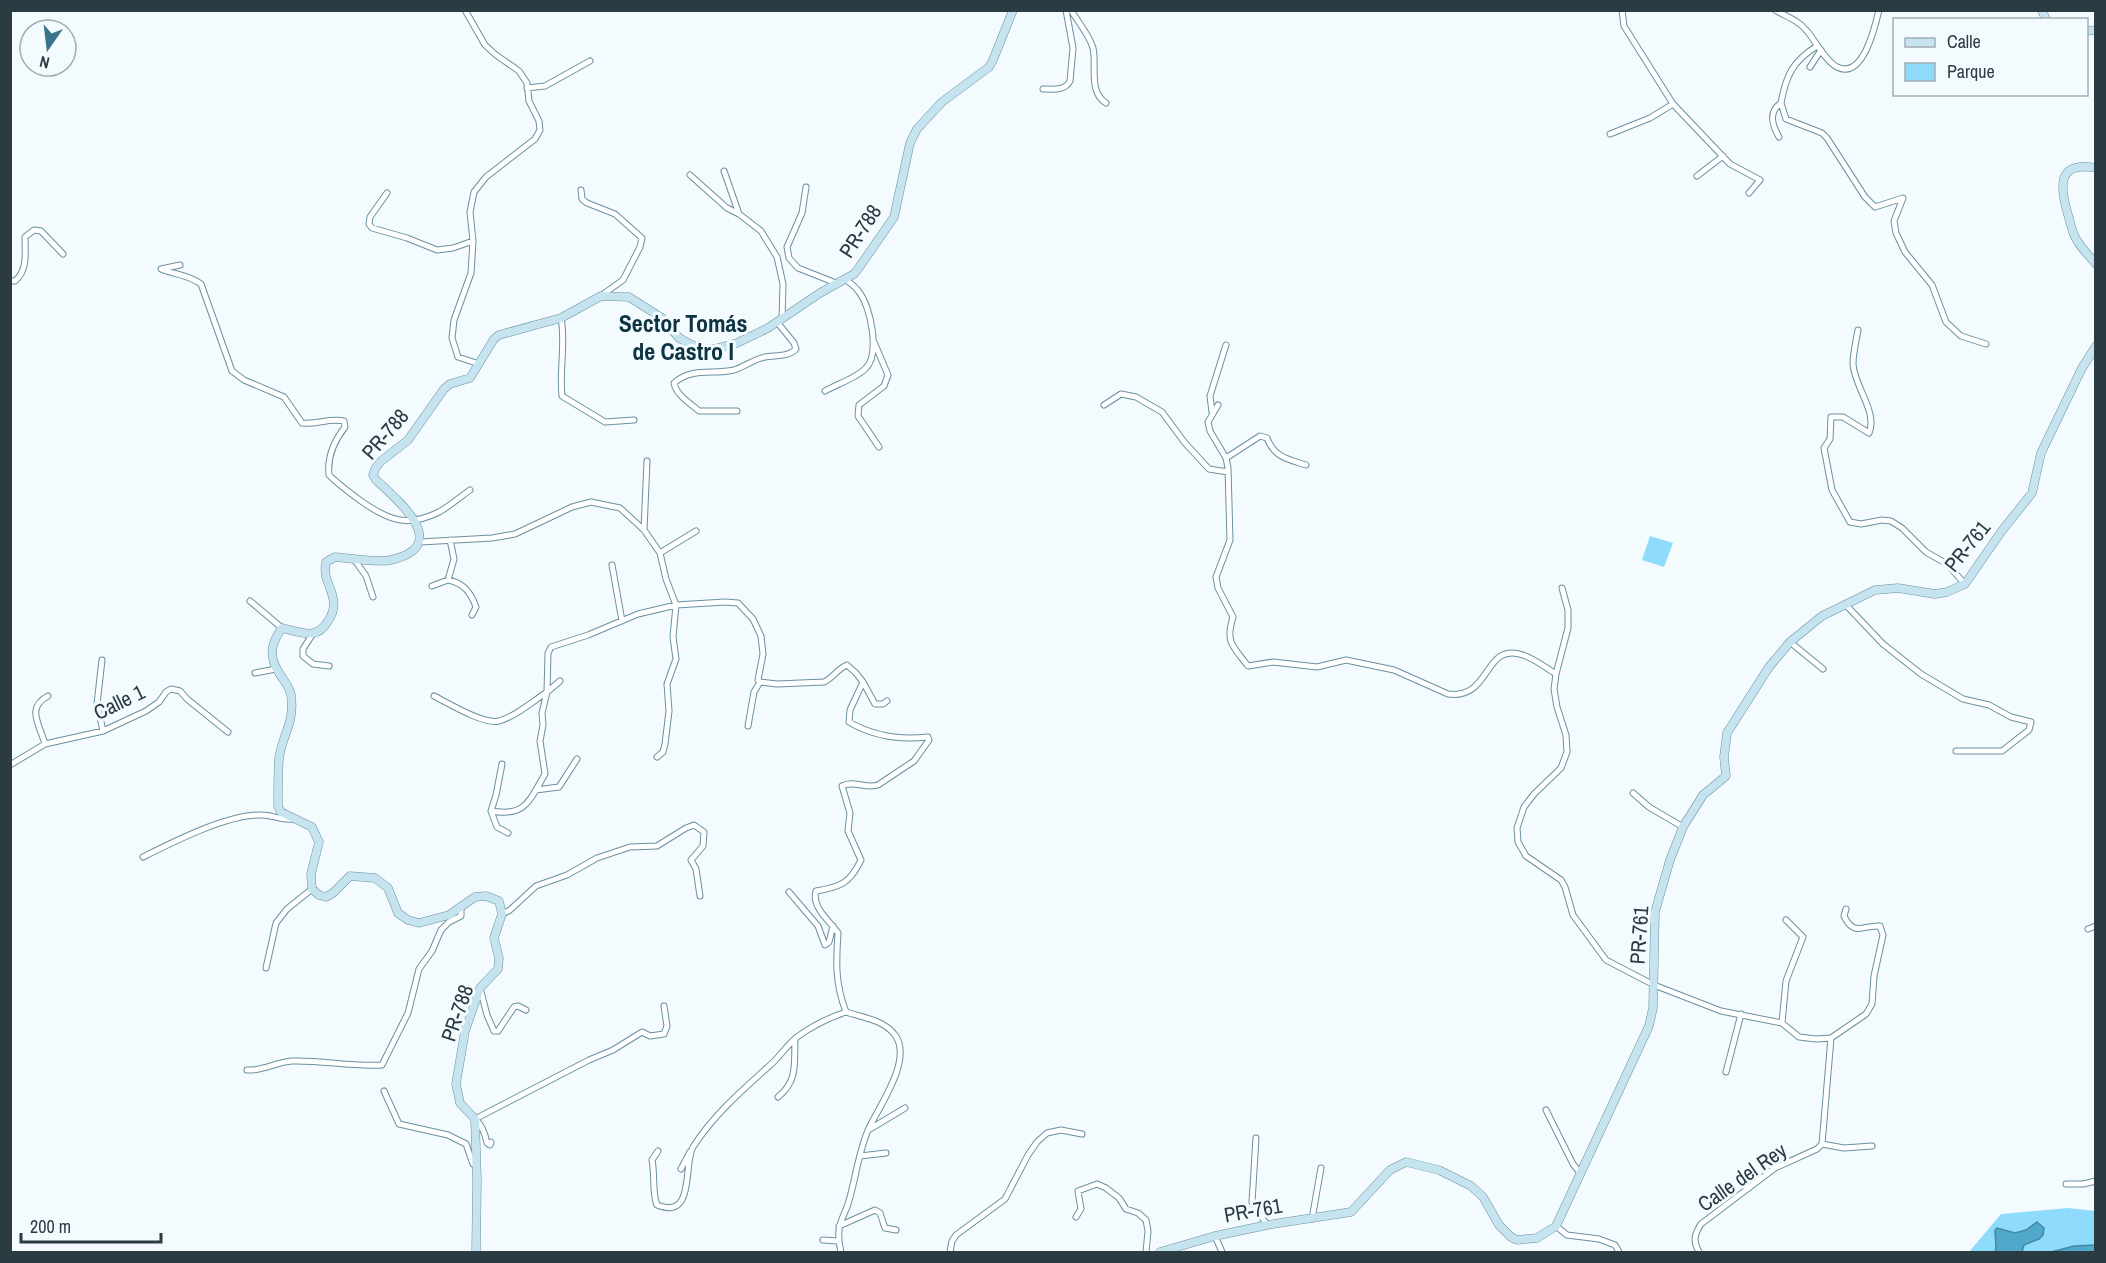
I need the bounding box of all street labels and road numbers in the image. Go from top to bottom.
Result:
street label: PR-788 [832,199,888,263]
street label: PR-788 [355,402,415,466]
street label: PR-761 [1937,514,1997,578]
street label: Calle 1 [89,677,150,727]
street label: PR-761 [1622,904,1656,965]
street label: PR-788 [434,981,480,1045]
street label: Calle del Rey [1692,1136,1793,1218]
street label: PR-761 [1222,1191,1285,1229]

